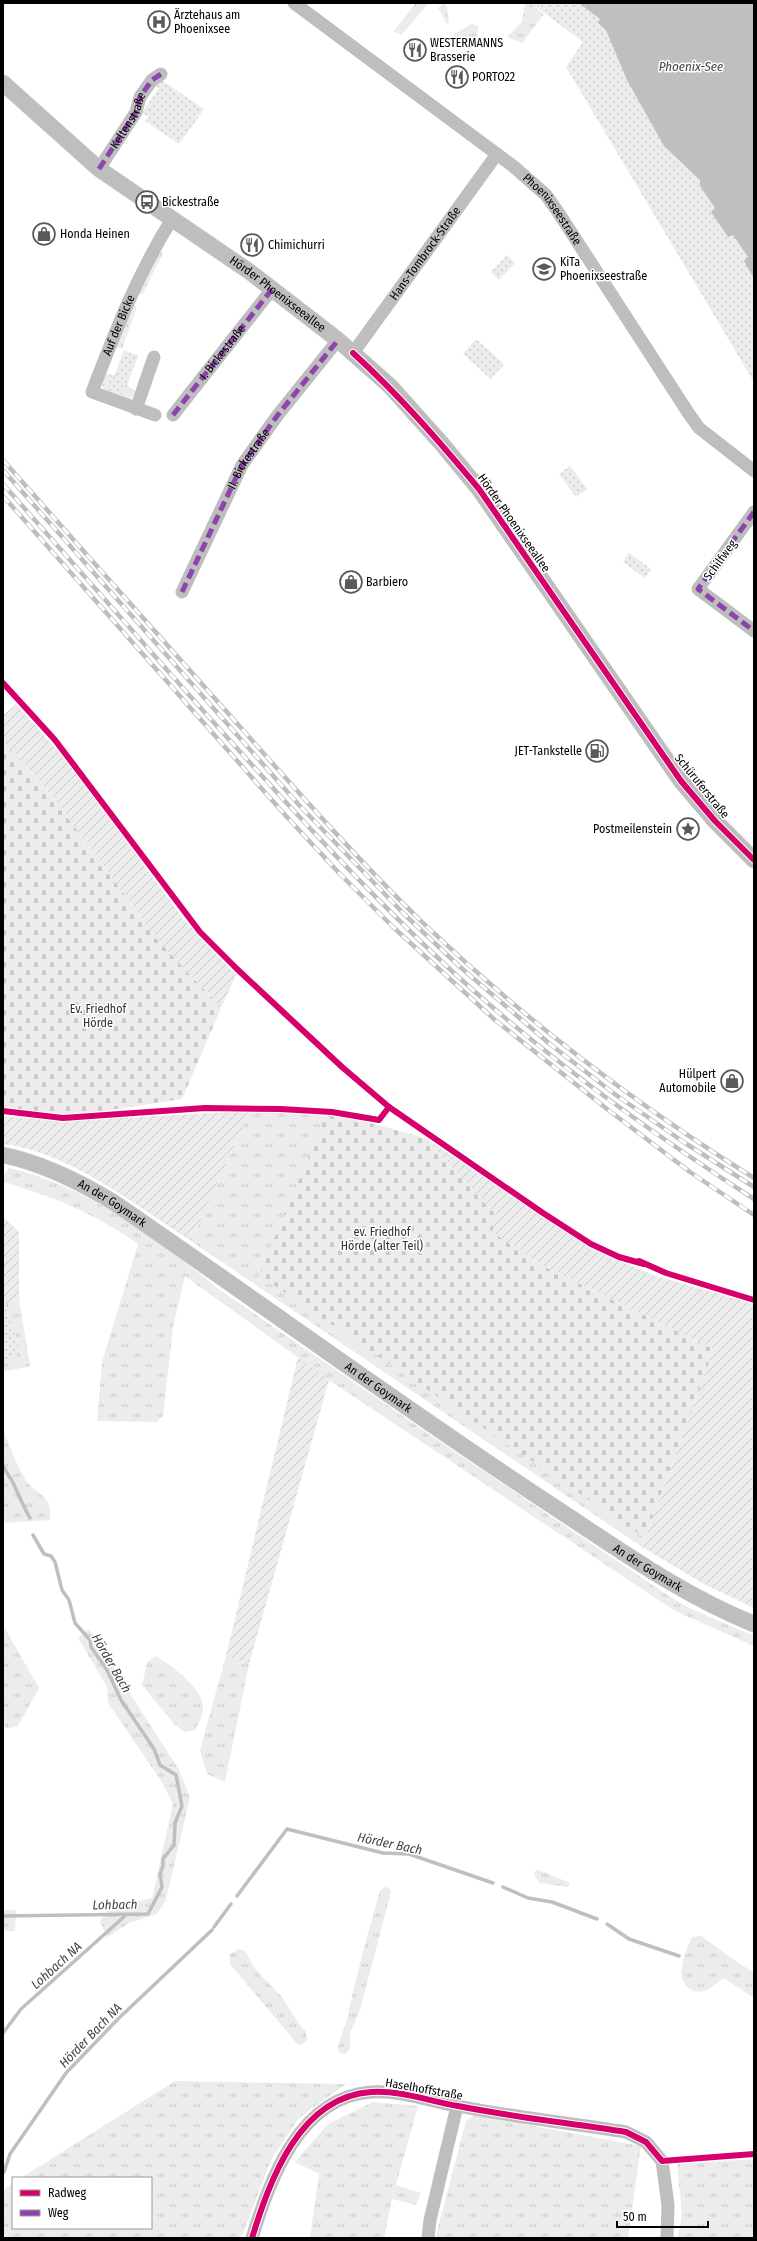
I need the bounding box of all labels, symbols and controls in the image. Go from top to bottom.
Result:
place label: Ärztehaus am Phoenixsee [174,7,240,36]
hospital icon: Ärztehaus am Phoenixsee [146,9,172,35]
place label: WESTERMANNS Brasserie [430,36,503,64]
restaurant icon: WESTERMANNS Brasserie [402,37,428,63]
water label: Phoenix-See [659,59,723,74]
restaurant icon: PORTO22 [444,64,470,90]
place label: PORTO22 [472,70,515,84]
street label: Keltenstraße [107,89,148,151]
street label: Phoenixseestraße [520,171,585,248]
bus stop icon: Bickestraße [134,189,160,215]
place label: Bickestraße [162,195,219,209]
street label: Hans-Tombrock-Straße [387,204,464,303]
shop icon: Honda Heinen [31,221,57,247]
place label: Honda Heinen [60,227,130,241]
restaurant icon: Chimichurri [239,232,265,258]
place label: Chimichurri [268,238,325,252]
street label: Hörder Phoenixseeallee [227,253,329,335]
place label: KiTa Phoenixseestraße [560,255,647,283]
school or university icon: KiTa Phoenixseestraße [531,256,557,282]
street label: Auf der Bicke [100,293,138,358]
street label: I. Bickestraße [197,322,248,382]
street label: II. Bickestraße [225,426,273,491]
street label: Hörder Phoenixseeallee [475,471,553,575]
street label: Schilfweg [701,537,740,583]
shop icon: Barbiero [338,569,364,595]
place label: Barbiero [366,575,408,589]
fuel station icon: JET-Tankstelle [584,738,610,764]
place label: JET-Tankstelle [515,744,582,758]
street label: Schüruferstraße [672,751,732,821]
place icon: Postmeilenstein [675,816,701,842]
place label: Postmeilenstein [593,822,672,836]
park label: Ev. Friedhof Hörde [70,1002,127,1030]
place label: Hülpert Automobile [659,1067,716,1095]
shop icon: Hülpert Automobile [719,1068,745,1094]
street label: An der Goymark [76,1177,149,1230]
park label: ev. Friedhof Hörde (alter Teil) [341,1225,424,1253]
street label: An der Goymark [342,1359,415,1416]
street label: An der Goymark [611,1541,685,1594]
water label: Hörder Bach [89,1631,134,1695]
water label: Hörder Bach [356,1829,424,1858]
water label: Lohbach [92,1897,138,1912]
water label: Lohbach NA [28,1939,85,1992]
water label: Hörder Bach NA [56,2000,125,2071]
street label: Haselhoffstraße [384,2075,464,2103]
legend [12,2177,152,2229]
text: Radweg [48,2186,87,2200]
scale bar [617,2203,708,2229]
text: Weg [48,2206,69,2220]
text: 50 m [623,2210,647,2224]

